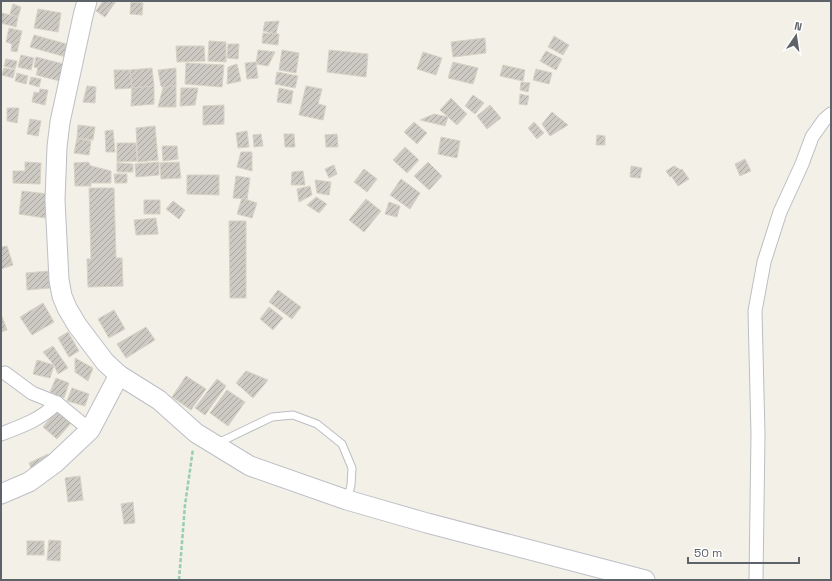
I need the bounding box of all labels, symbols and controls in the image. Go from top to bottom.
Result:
north arrow [776,16,816,56]
text: N [793,19,803,34]
scale bar [688,539,799,565]
text: 50 m [694,545,722,561]

